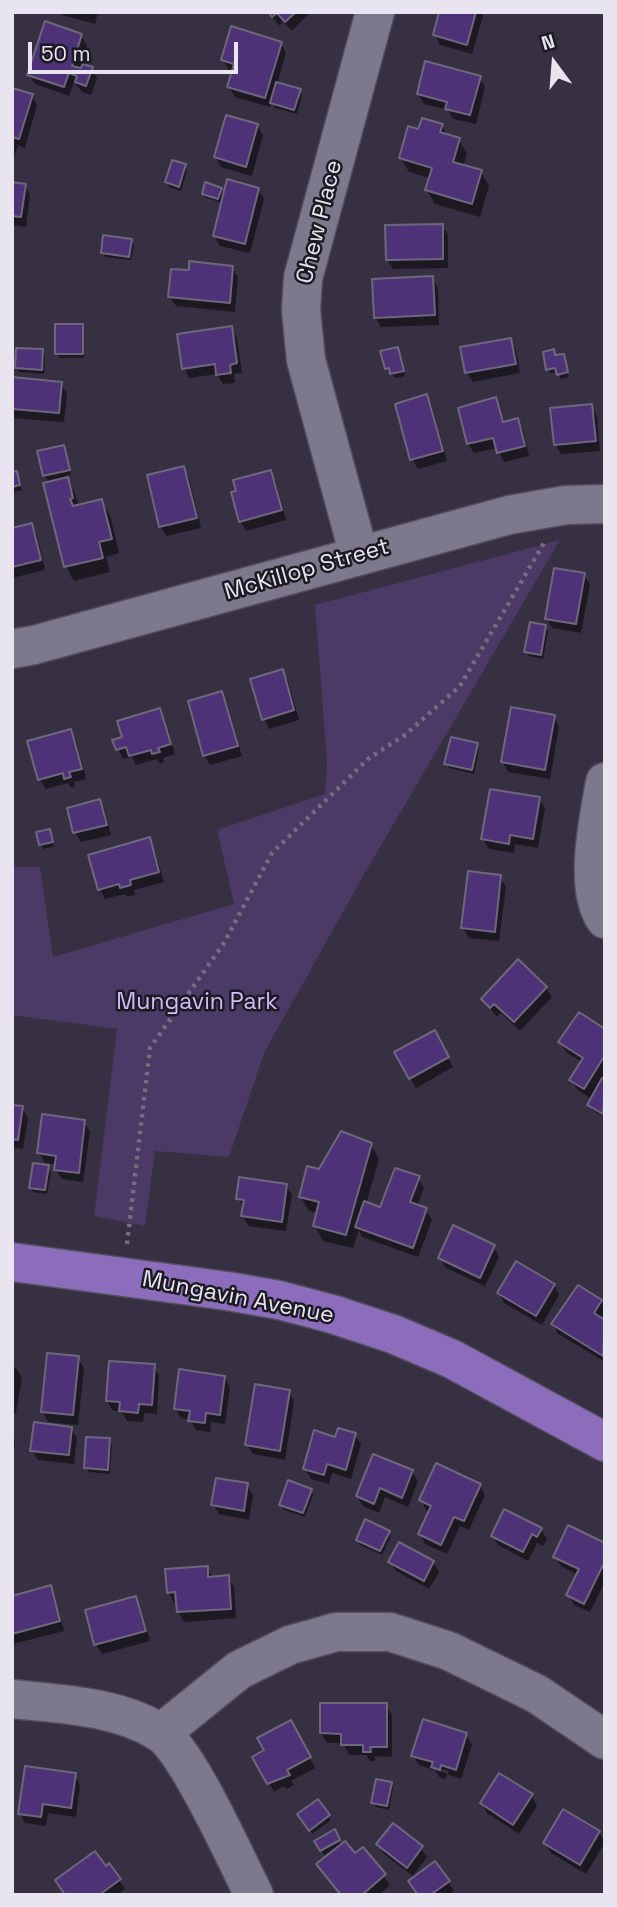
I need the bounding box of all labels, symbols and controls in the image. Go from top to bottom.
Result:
scale bar [32,28,242,72]
north arrow [519,28,589,98]
text: N [539,29,558,56]
text: 50 m [41,40,91,67]
street label: Chew Place [291,157,349,287]
street label: McKillop Street [222,533,392,607]
park label: Mungavin Park [116,989,278,1017]
street label: Mungavin Avenue [140,1266,336,1330]

